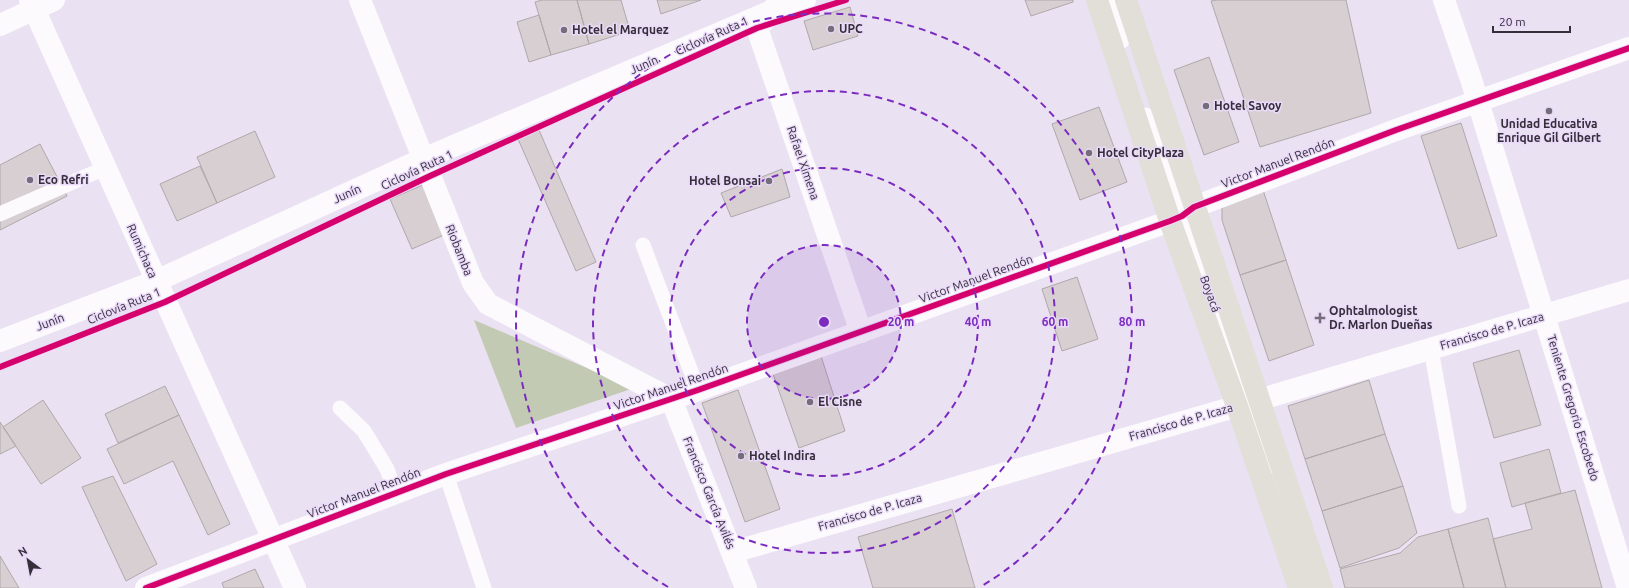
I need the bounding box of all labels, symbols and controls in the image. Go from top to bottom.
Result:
scale bar [1493,8,1570,34]
street label: Ciclovía Ruta 1 [673,14,750,57]
text: 20 m [1499,15,1526,28]
place label: UPC [839,22,863,35]
place label: Hotel el Marquez [572,23,669,36]
marker: UPC [826,24,836,34]
marker: Hotel el Marquez [559,25,569,35]
street label: Junín [628,53,660,76]
place label: Hotel Savoy [1214,99,1282,112]
marker: Hotel Savoy [1201,101,1211,111]
marker: Unidad Educativa Enrique Gil Gilbert [1544,106,1554,116]
place label: Unidad Educativa Enrique Gil Gilbert [1497,117,1601,144]
street label: Rafael Ximena [785,124,822,201]
street label: Victor Manuel Rendón [1219,135,1336,190]
place label: Hotel CityPlaza [1097,146,1184,159]
street label: Ciclovía Ruta 1 [379,147,455,192]
marker: Hotel CityPlaza [1084,148,1094,158]
place label: Eco Refri [38,173,89,186]
place label: Hotel Bonsai [689,174,761,187]
marker: Eco Refri [25,175,35,185]
marker: Hotel Bonsai [764,176,774,186]
street label: Junín [331,182,363,205]
street label: Rumichaca [125,222,160,280]
street label: Riobamba [443,222,476,277]
street label: Victor Manuel Rendón [917,252,1035,305]
street label: Boyacá [1198,274,1223,314]
street label: Ciclovía Ruta 1 [85,285,163,326]
place label: Ophtalmologist Dr. Marlon Dueñas [1329,304,1433,331]
street label: Francisco de P. Icaza [1438,309,1545,352]
street label: Junín [34,310,66,333]
marker: Ophtalmologist Dr. Marlon Dueñas [1314,312,1326,324]
centre of rings [817,315,831,329]
text: 20 m [888,315,914,328]
text: 40 m [965,315,991,328]
text: 60 m [1042,315,1068,328]
text: 80 m [1119,315,1145,328]
street label: Teniente Gregorio Escobedo [1545,333,1602,483]
street label: Victor Manuel Rendón [612,361,730,412]
place label: El Cisne [818,395,862,408]
marker: El Cisne [805,397,815,407]
street label: Francisco de P. Icaza [1127,400,1234,443]
street label: Francisco García Avilés [681,435,738,551]
place label: Hotel Indira [749,449,816,462]
marker: Hotel Indira [736,451,746,461]
street label: Victor Manuel Rendón [305,465,422,520]
street label: Francisco de P. Icaza [816,490,923,533]
north arrow [8,540,48,580]
text: N [16,544,29,559]

